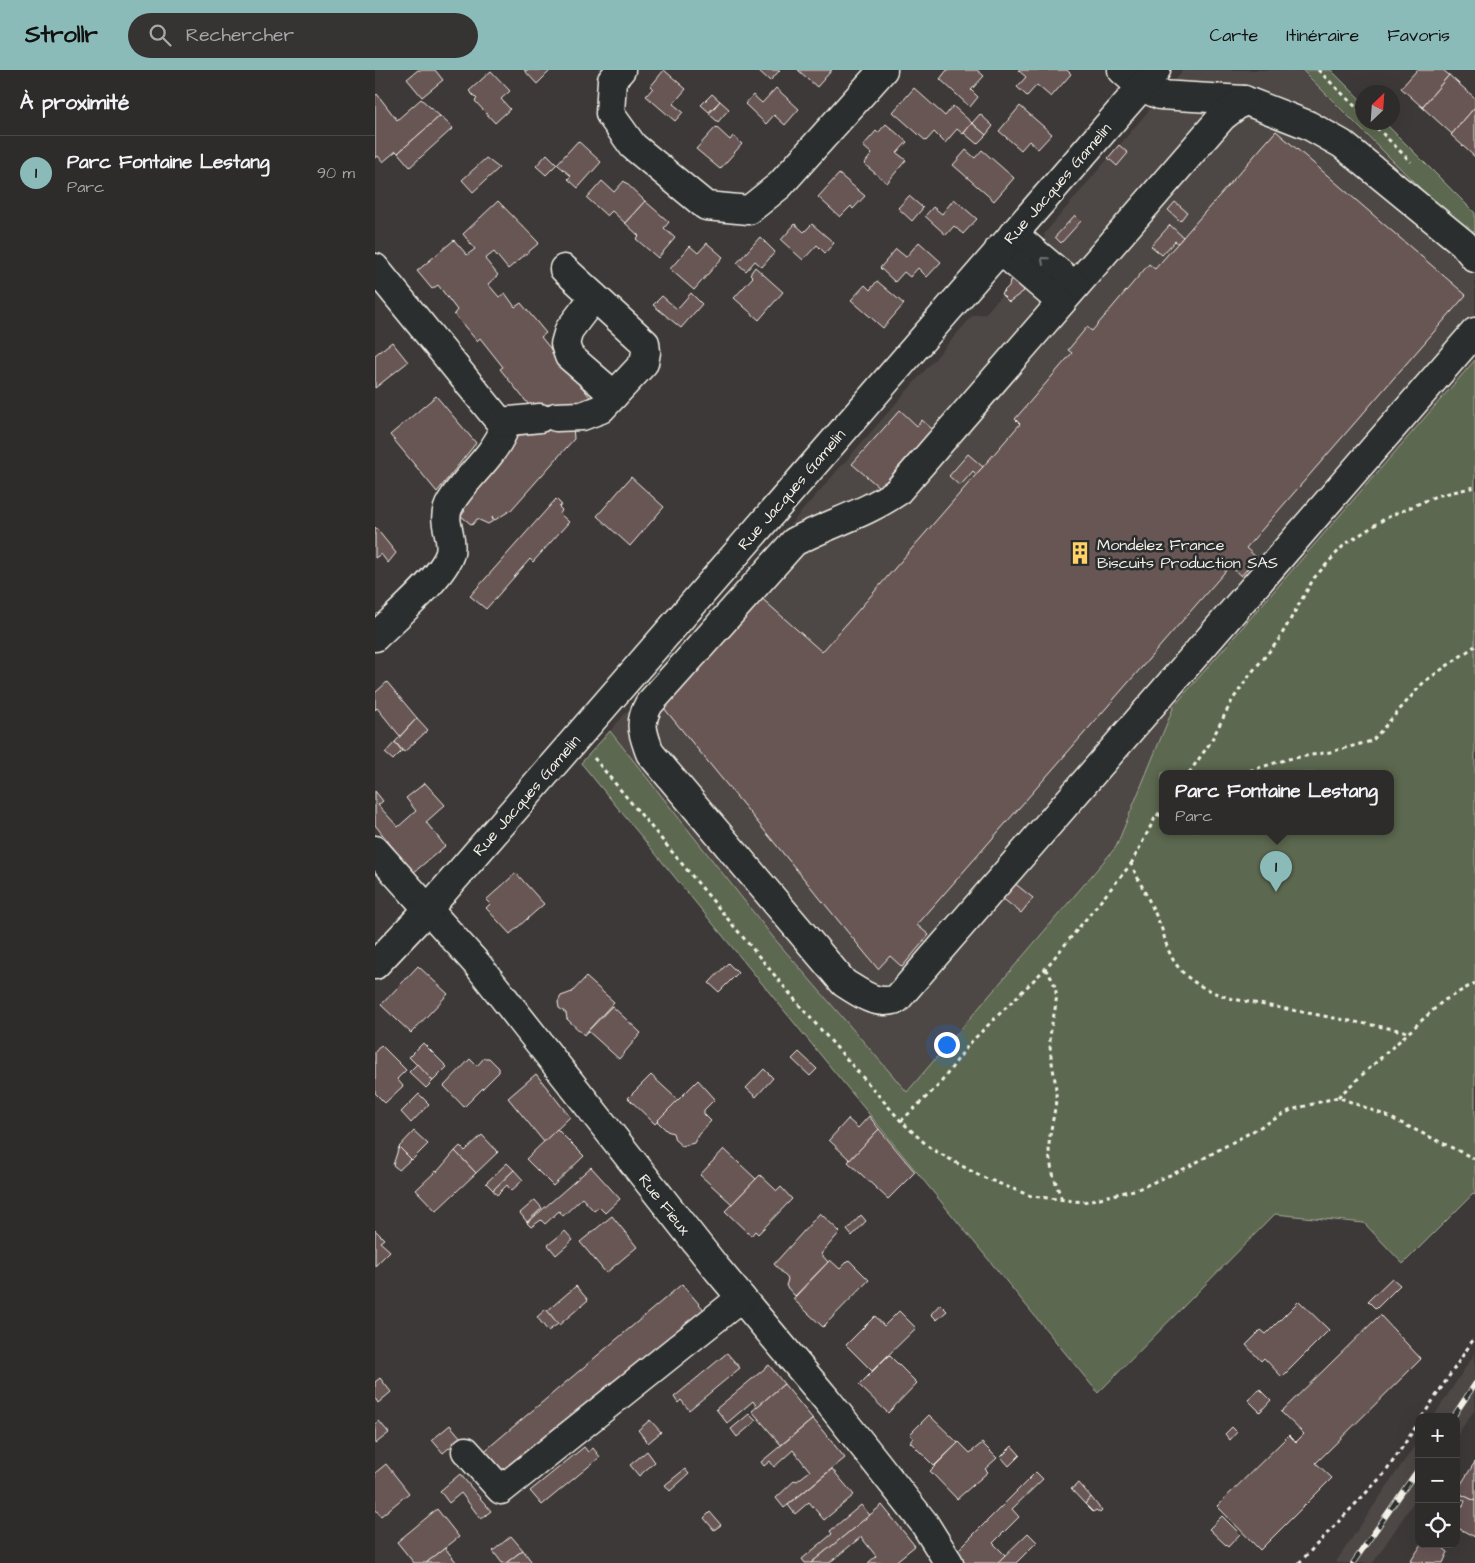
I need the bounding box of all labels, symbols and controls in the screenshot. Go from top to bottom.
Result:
search box [128,13,478,58]
text: Strollr [25,18,98,52]
icon: search [146,21,174,49]
text: Rechercher [186,22,294,49]
text: Carte [1209,23,1258,48]
text: Itinéraire [1286,23,1359,48]
text: Favoris [1387,23,1450,48]
north arrow [1355,85,1400,130]
text: À proximité [20,88,129,117]
street label: Rue Jacques Gamelin [999,118,1117,249]
text: Parc Fontaine Lestang [67,149,269,176]
text: 1 [35,162,37,184]
text: 90 m [317,162,355,184]
text: Parc [67,176,104,198]
one-way arrow [1041,257,1050,265]
street label: Rue Jacques Gamelin [733,424,851,555]
place label: Mondelez France Biscuits Production SAS [1097,534,1278,574]
building icon: Mondelez France Biscuits Production SAS [1067,540,1093,566]
street label: Rue Jacques Gamelin [468,730,586,861]
popup [1159,770,1394,835]
text: Parc Fontaine Lestang [1175,778,1378,805]
text: Parc [1175,805,1213,827]
pin: 1 [1260,851,1292,892]
your location [934,1032,960,1058]
street label: Rue Fieux [633,1169,695,1240]
map controls [1415,1413,1460,1548]
button: + [1415,1413,1460,1458]
button: − [1415,1458,1460,1503]
button: locate [1415,1503,1460,1548]

